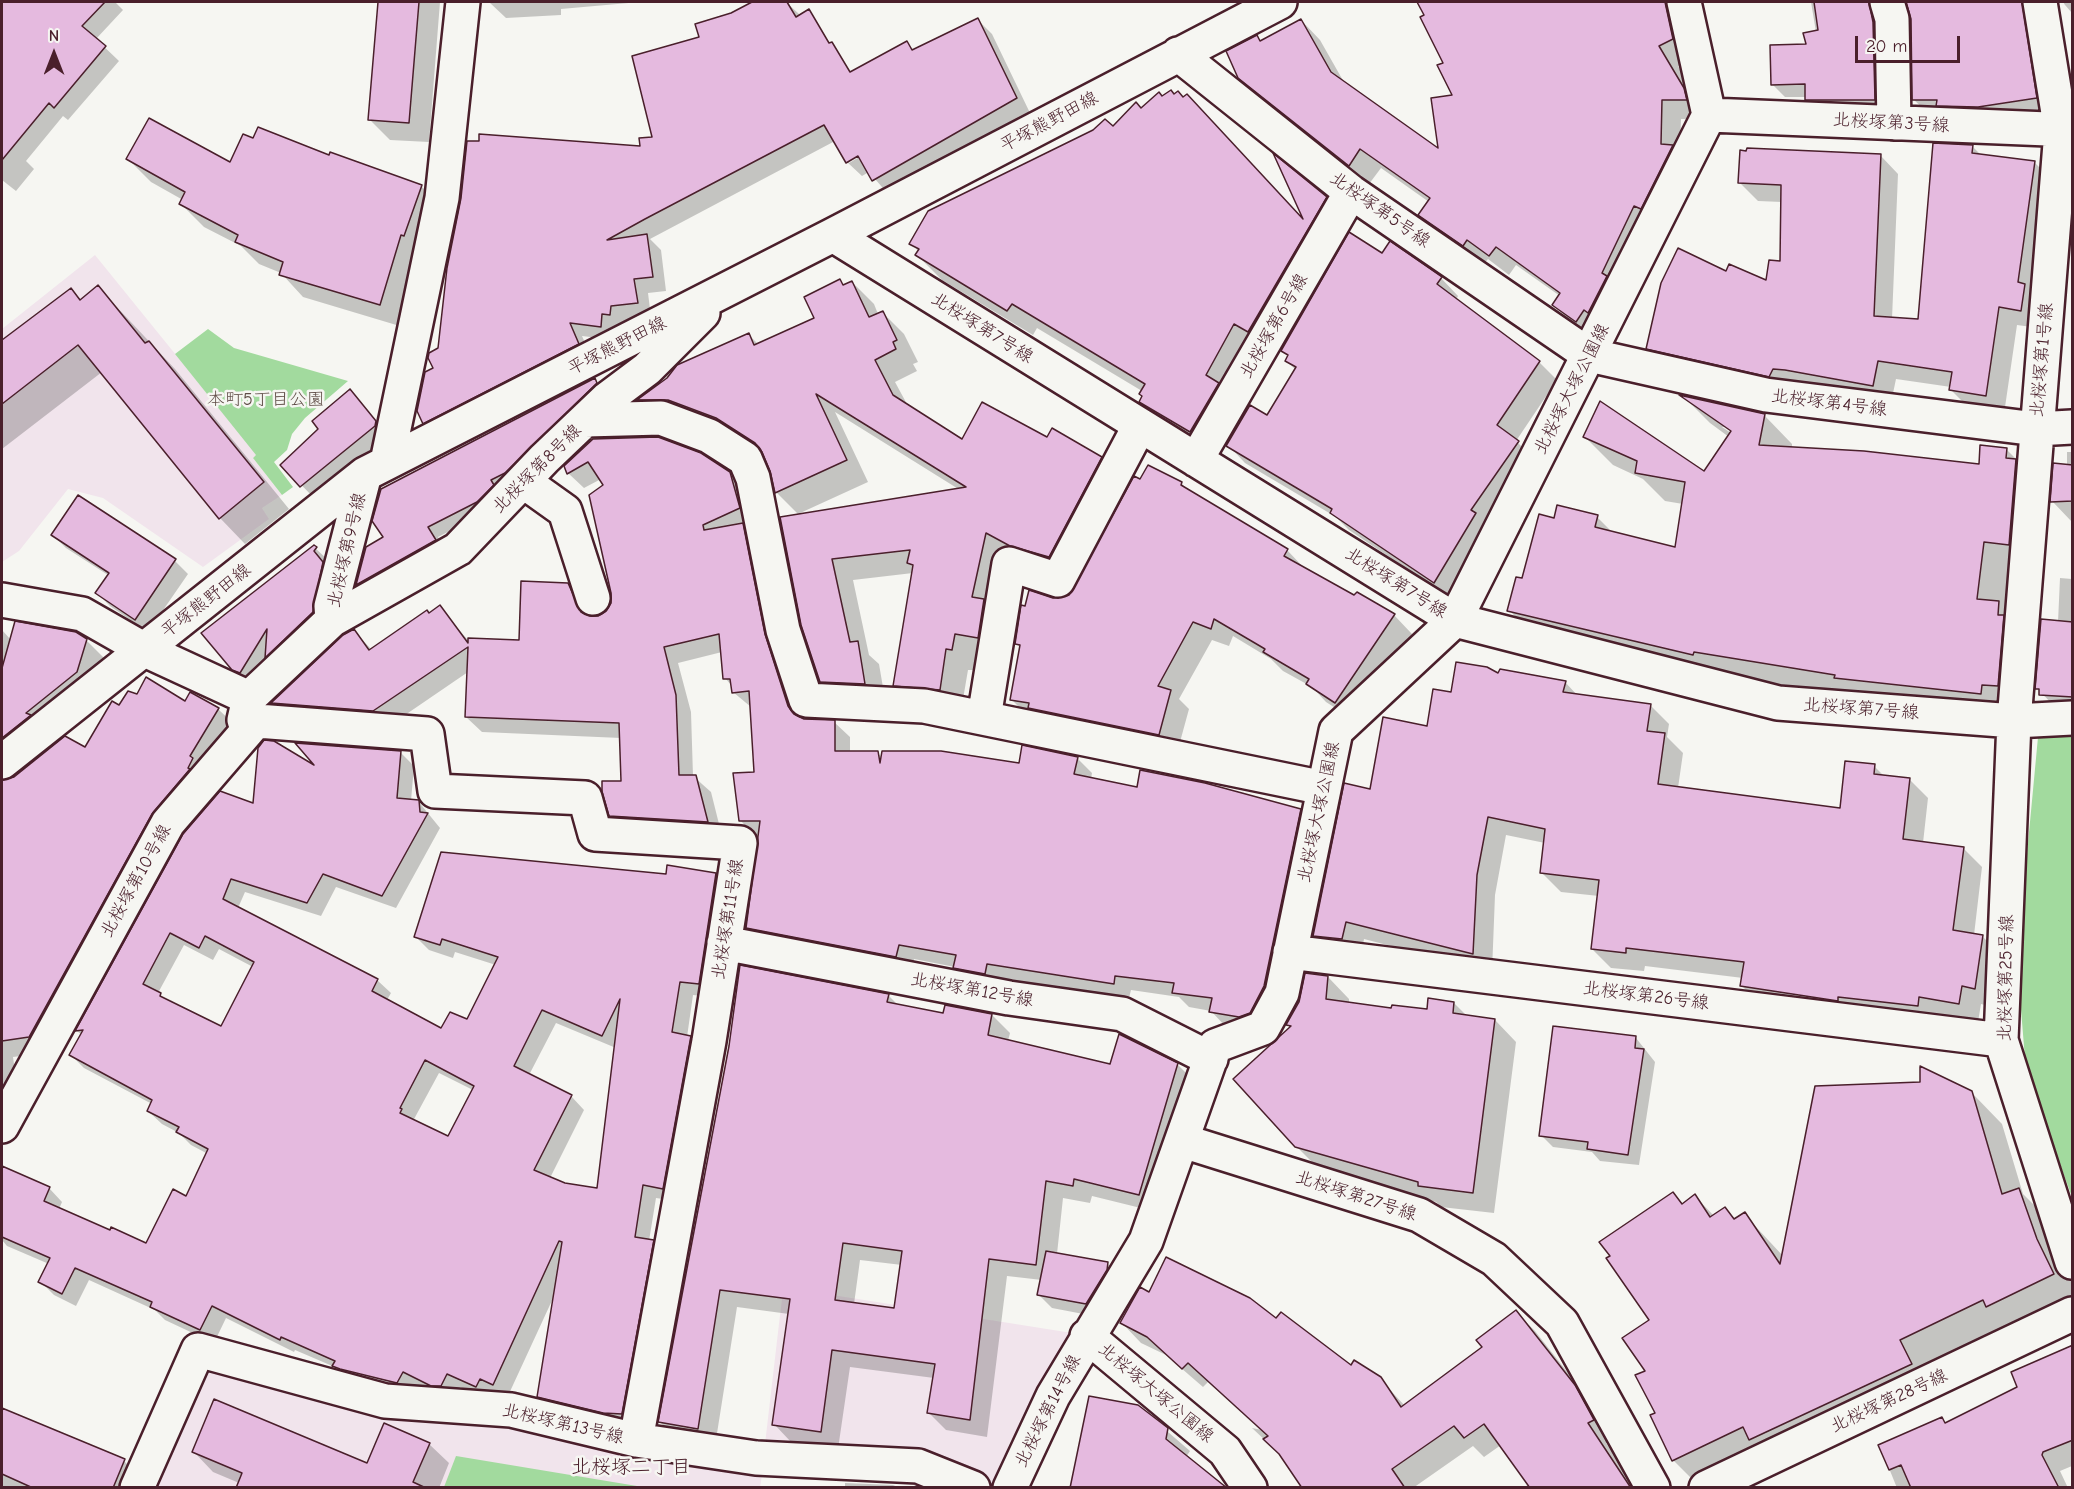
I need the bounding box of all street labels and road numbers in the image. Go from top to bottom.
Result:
street label: 平塚熊野田線 [996,87,1102,157]
street label: 北桜塚第3号線 [1832,109,1950,137]
street label: 北桜塚第5号線 [1326,167,1434,253]
street label: 北桜塚第6号線 [1235,270,1313,382]
street label: 北桜塚第7号線 [927,288,1037,368]
street label: 北桜塚第1号線 [2026,302,2058,418]
street label: 平塚熊野田線 [564,312,670,380]
street label: 北桜塚大塚公園線 [1530,320,1614,458]
street label: 北桜塚第4号線 [1770,385,1888,421]
street label: 北桜塚第8号線 [488,420,586,518]
street label: 北桜塚第9号線 [323,490,371,610]
street label: 北桜塚第7号線 [1341,543,1451,623]
street label: 平塚熊野田線 [157,559,255,643]
street label: 北桜塚第7号線 [1802,694,1920,724]
street label: 北桜塚大塚公園線 [1293,739,1345,885]
street label: 北桜塚第10号線 [96,821,176,941]
street label: 北桜塚第11号線 [708,857,748,981]
street label: 北桜塚第25号線 [1994,914,2018,1042]
street label: 北桜塚第12号線 [909,969,1035,1011]
street label: 北桜塚第26号線 [1582,978,1710,1014]
street label: 北桜塚第27号線 [1293,1166,1419,1226]
street label: 北桜塚大塚公園線 [1094,1338,1218,1448]
street label: 北桜塚第14号線 [1010,1351,1086,1471]
street label: 北桜塚第28号線 [1827,1364,1951,1438]
street label: 北桜塚第13号線 [500,1400,626,1448]

